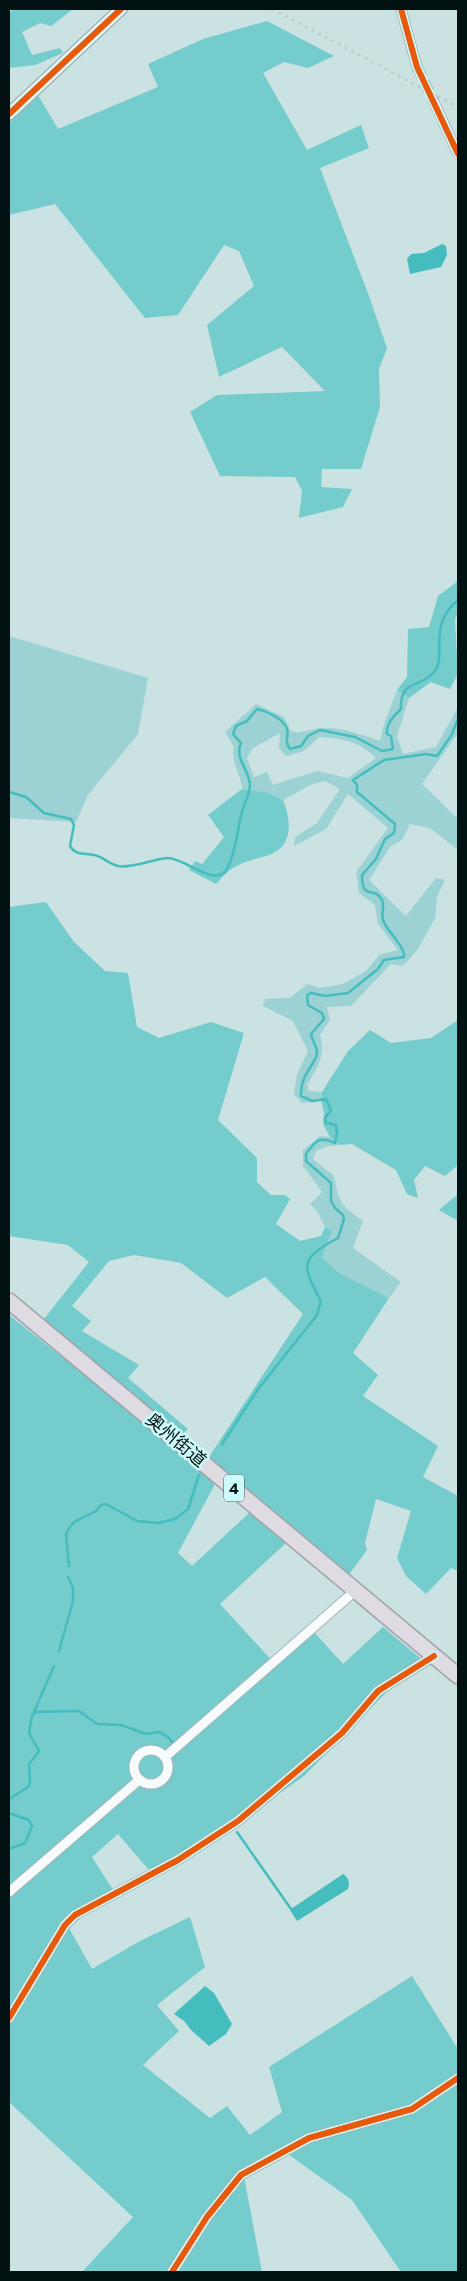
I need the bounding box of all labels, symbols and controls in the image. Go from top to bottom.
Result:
street label: 奥州街道 [142,1408,211,1471]
road number: 4 [224,1475,244,1502]

